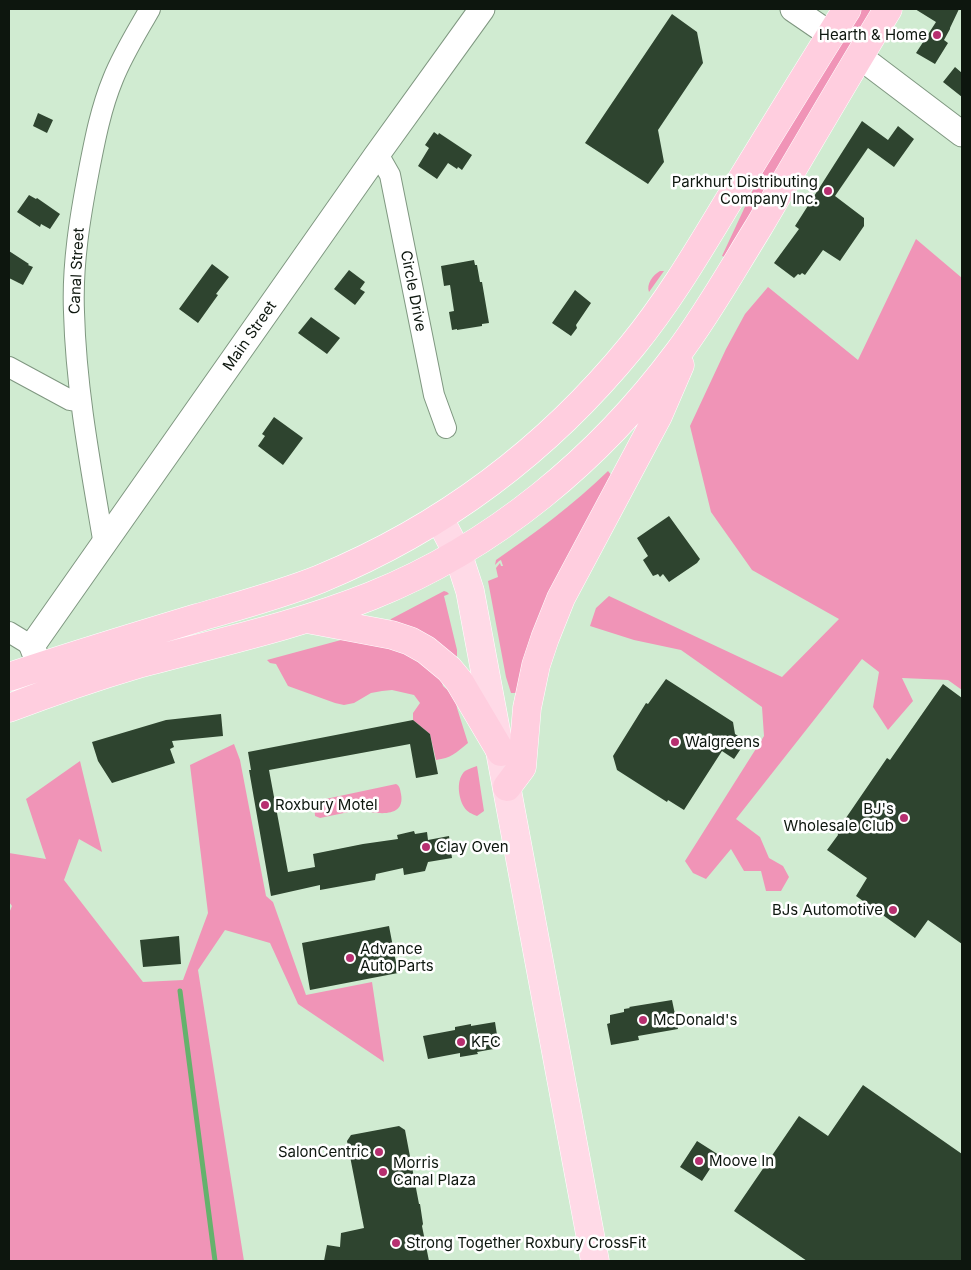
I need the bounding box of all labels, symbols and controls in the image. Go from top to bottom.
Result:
place label: Hearth & Home [819,26,927,44]
marker: Hearth & Home [931,29,943,41]
place label: Parkhurt Distributing Company Inc. [672,173,818,208]
marker: Parkhurt Distributing Company Inc. [822,185,834,197]
street label: Canal Street [66,227,88,315]
street label: Circle Drive [396,249,430,333]
street label: Main Street [219,298,281,374]
place label: Walgreens [685,733,760,751]
marker: Walgreens [669,736,681,748]
place label: Roxbury Motel [275,796,378,814]
marker: Roxbury Motel [259,799,271,811]
place label: BJ's Wholesale Club [783,800,894,835]
marker: BJ's Wholesale Club [898,812,910,824]
place label: Clay Oven [436,838,509,856]
marker: Clay Oven [420,841,432,853]
place label: BJs Automotive [772,901,883,919]
marker: BJs Automotive [887,904,899,916]
place label: Advance Auto Parts [360,940,434,975]
marker: Advance Auto Parts [344,952,356,964]
place label: McDonald's [653,1011,737,1029]
marker: McDonald's [637,1014,649,1026]
place label: KFC [471,1033,501,1051]
marker: KFC [455,1036,467,1048]
place label: SalonCentric [278,1143,369,1161]
marker: SalonCentric [373,1146,385,1158]
place label: Moove In [709,1152,774,1170]
place label: Morris Canal Plaza [393,1154,476,1189]
marker: Moove In [693,1155,705,1167]
marker: Morris Canal Plaza [377,1166,389,1178]
place label: Strong Together Roxbury CrossFit [406,1234,646,1252]
marker: Strong Together Roxbury CrossFit [390,1237,402,1249]

